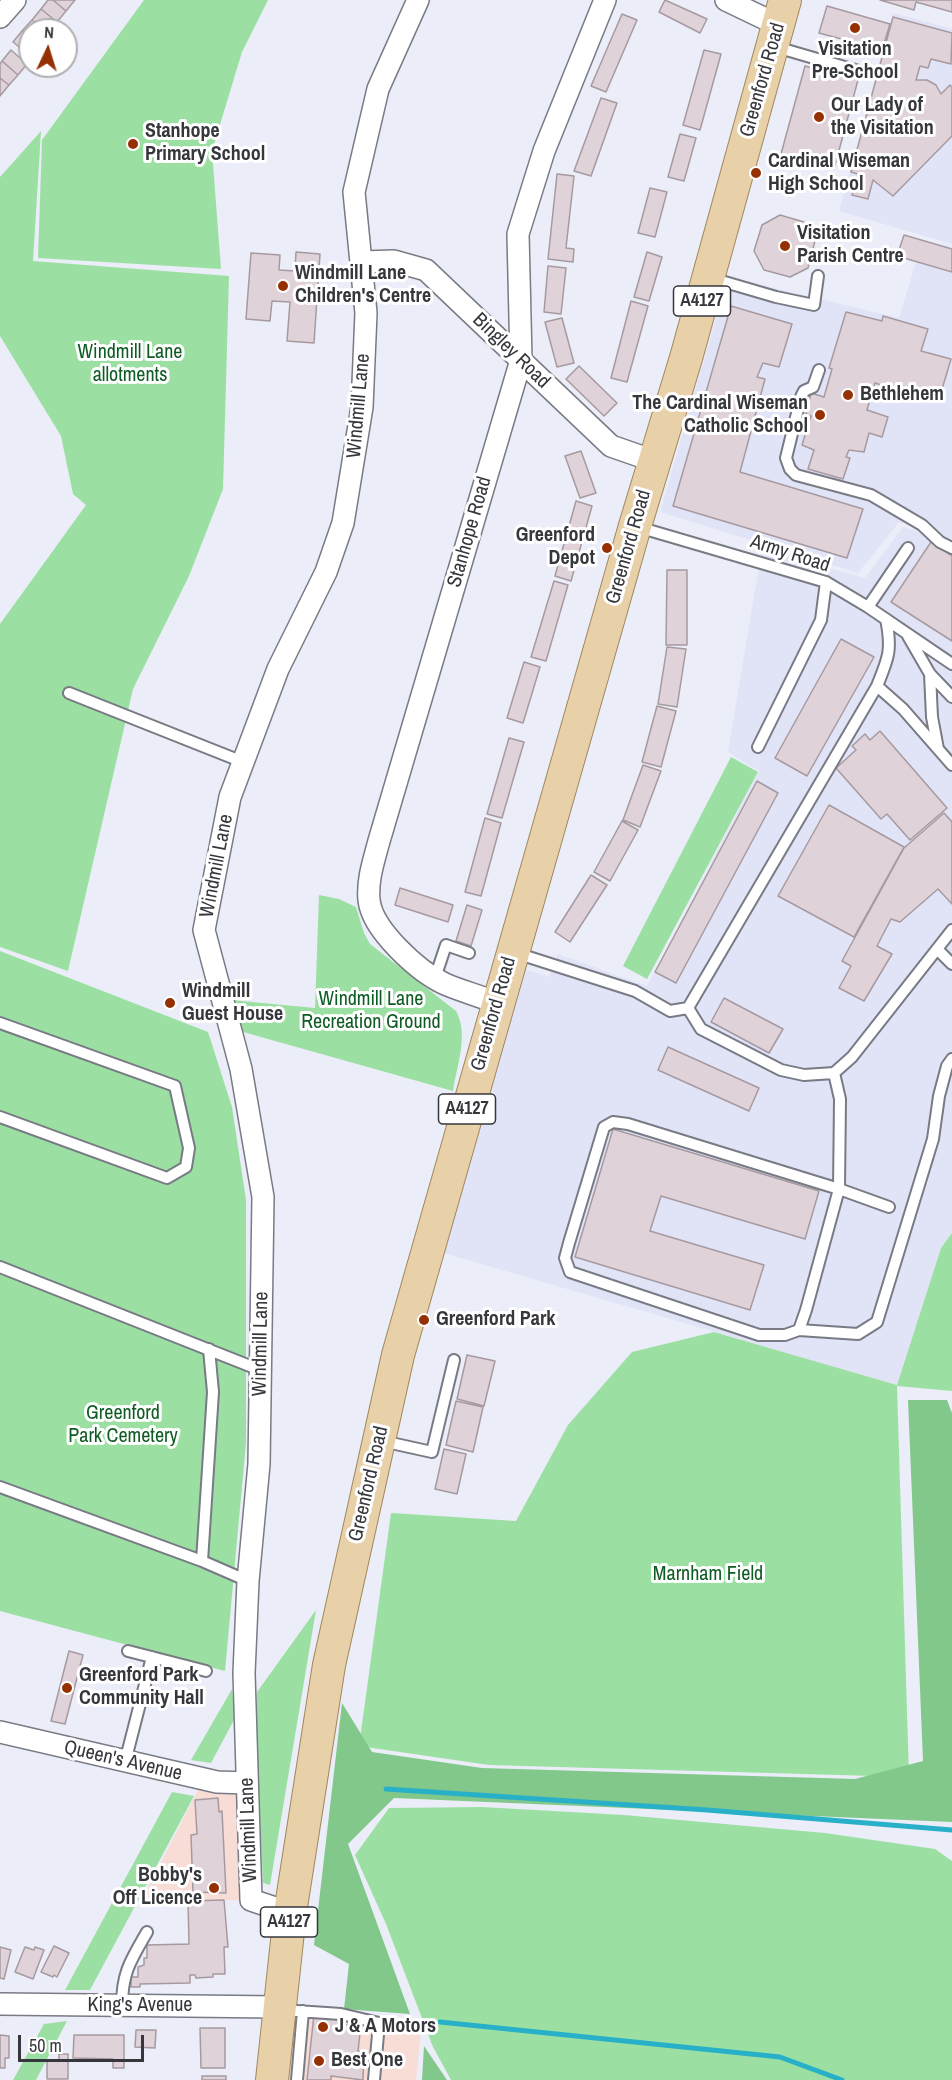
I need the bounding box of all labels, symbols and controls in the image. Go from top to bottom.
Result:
north arrow [18,18,78,78]
street label: Greenford Road [735,20,791,140]
text: N [44,21,55,43]
marker: Visitation Pre-School [848,21,862,35]
place label: Visitation Pre-School [812,38,898,85]
place label: Our Lady of the Visitation [831,94,934,141]
marker: Our Lady of the Visitation [812,110,826,124]
place label: Stanhope Primary School [145,120,265,167]
marker: Stanhope Primary School [126,137,140,151]
place label: Cardinal Wiseman High School [768,150,910,197]
marker: Cardinal Wiseman High School [749,166,763,180]
place label: Visitation Parish Centre [797,222,904,269]
marker: Visitation Parish Centre [778,239,792,253]
place label: Windmill Lane Children's Centre [295,262,431,309]
marker: Windmill Lane Children's Centre [276,279,290,293]
road number: A4127 [674,286,730,316]
street label: Bingley Road [467,308,555,394]
park label: Windmill Lane allotments [78,341,182,388]
street label: Windmill Lane [342,353,376,459]
place label: Bethlehem [860,383,944,407]
marker: Bethlehem [841,388,855,402]
place label: The Cardinal Wiseman Catholic School [632,392,808,439]
marker: The Cardinal Wiseman Catholic School [813,408,827,422]
street label: Stanhope Road [443,474,497,590]
street label: Greenford Road [601,487,657,607]
place label: Greenford Depot [516,524,595,571]
street label: Army Road [747,530,833,578]
marker: Greenford Depot [600,541,614,555]
street label: Windmill Lane [195,812,239,920]
street label: Greenford Road [466,954,522,1074]
place label: Windmill Guest House [182,980,283,1027]
park label: Windmill Lane Recreation Ground [301,988,441,1035]
marker: Windmill Guest House [163,996,177,1010]
road number: A4127 [438,1094,496,1124]
street label: Windmill Lane [248,1291,274,1397]
place label: Greenford Park [436,1308,555,1332]
marker: Greenford Park [417,1313,431,1327]
park label: Greenford Park Cemetery [68,1402,178,1449]
street label: Greenford Road [344,1424,394,1544]
park label: Marnham Field [653,1563,763,1587]
place label: Greenford Park Community Hall [79,1664,204,1711]
marker: Greenford Park Community Hall [60,1681,74,1695]
street label: Queen's Avenue [62,1736,184,1786]
street label: Windmill Lane [235,1777,263,1883]
place label: Bobby's Off Licence [113,1864,202,1911]
marker: Bobby's Off Licence [207,1881,221,1895]
road number: A4127 [260,1907,318,1937]
street label: King's Avenue [88,1994,192,2018]
place label: J & A Motors [335,2015,436,2039]
marker: J & A Motors [316,2020,330,2034]
scale bar [21,2023,147,2061]
text: 50 m [29,2033,62,2058]
place label: Best One [331,2049,403,2073]
marker: Best One [312,2054,326,2068]

